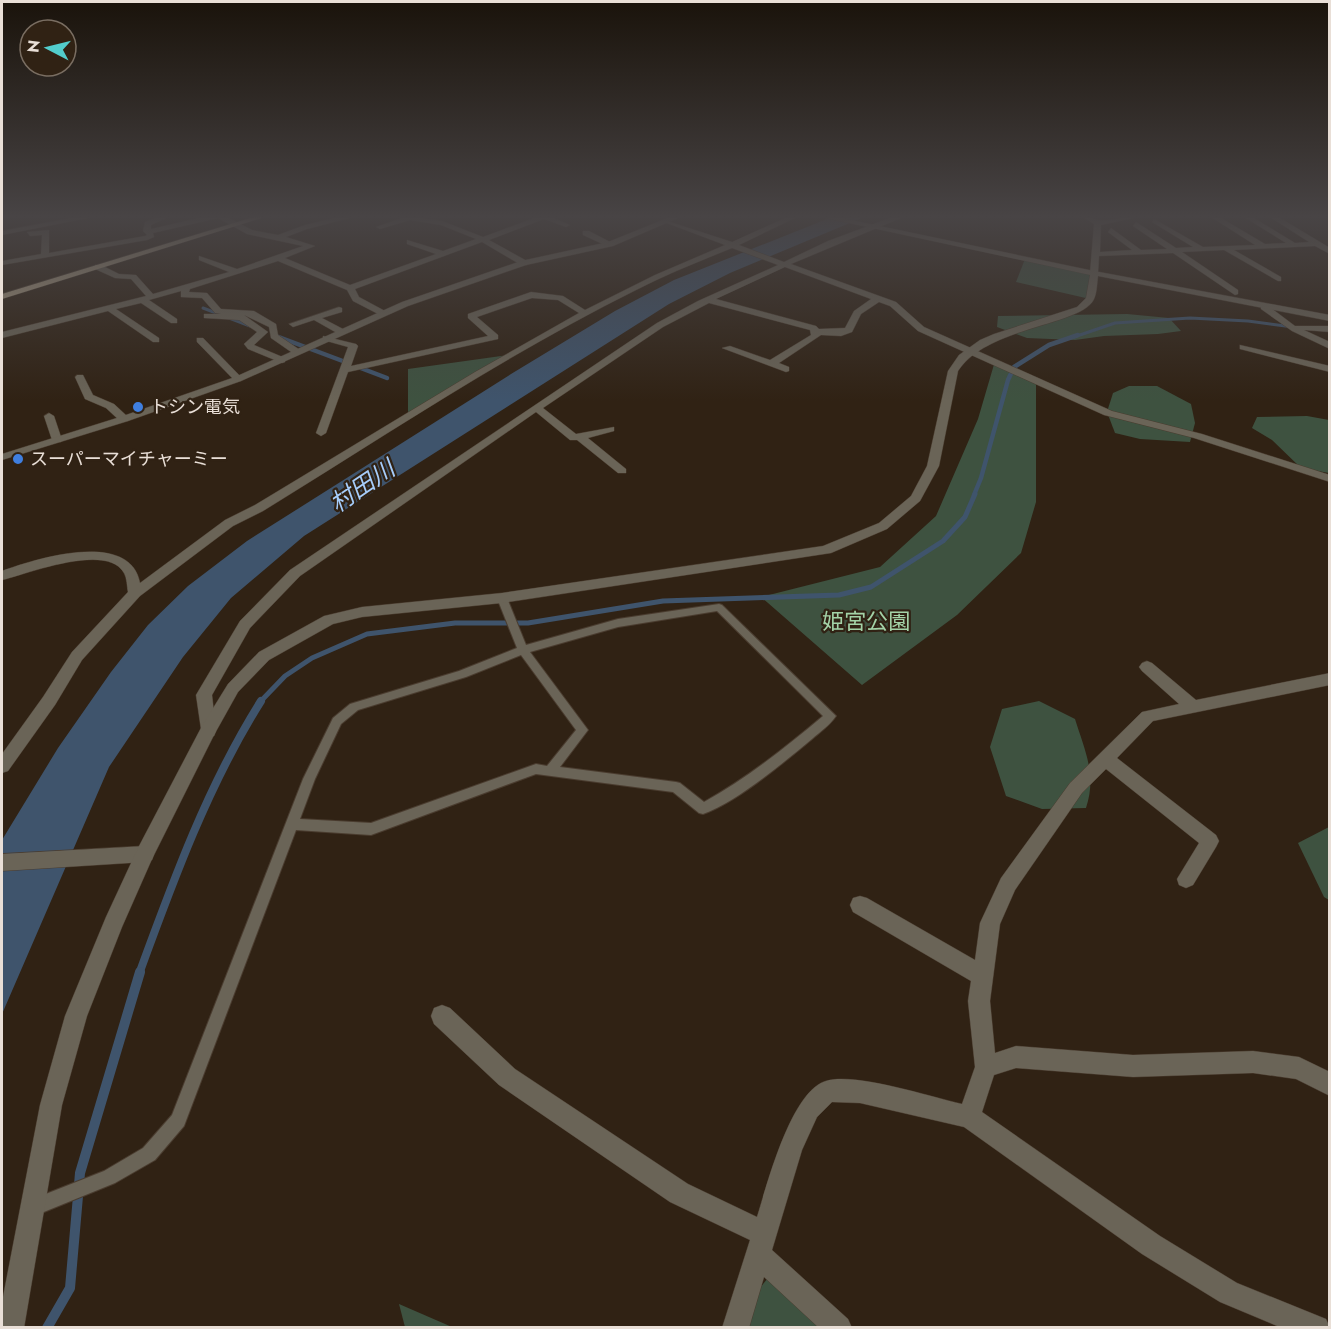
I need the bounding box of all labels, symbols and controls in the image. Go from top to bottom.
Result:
north arrow [18,18,78,78]
text: N [21,39,46,54]
place label: トシン電気 [150,394,240,420]
marker: トシン電気 [131,400,145,414]
place label: スーパーマイチャーミー [30,446,228,472]
water label: 村田川 [322,450,404,521]
marker: スーパーマイチャーミー [11,452,25,466]
park label: 姫宮公園 [822,605,910,637]

